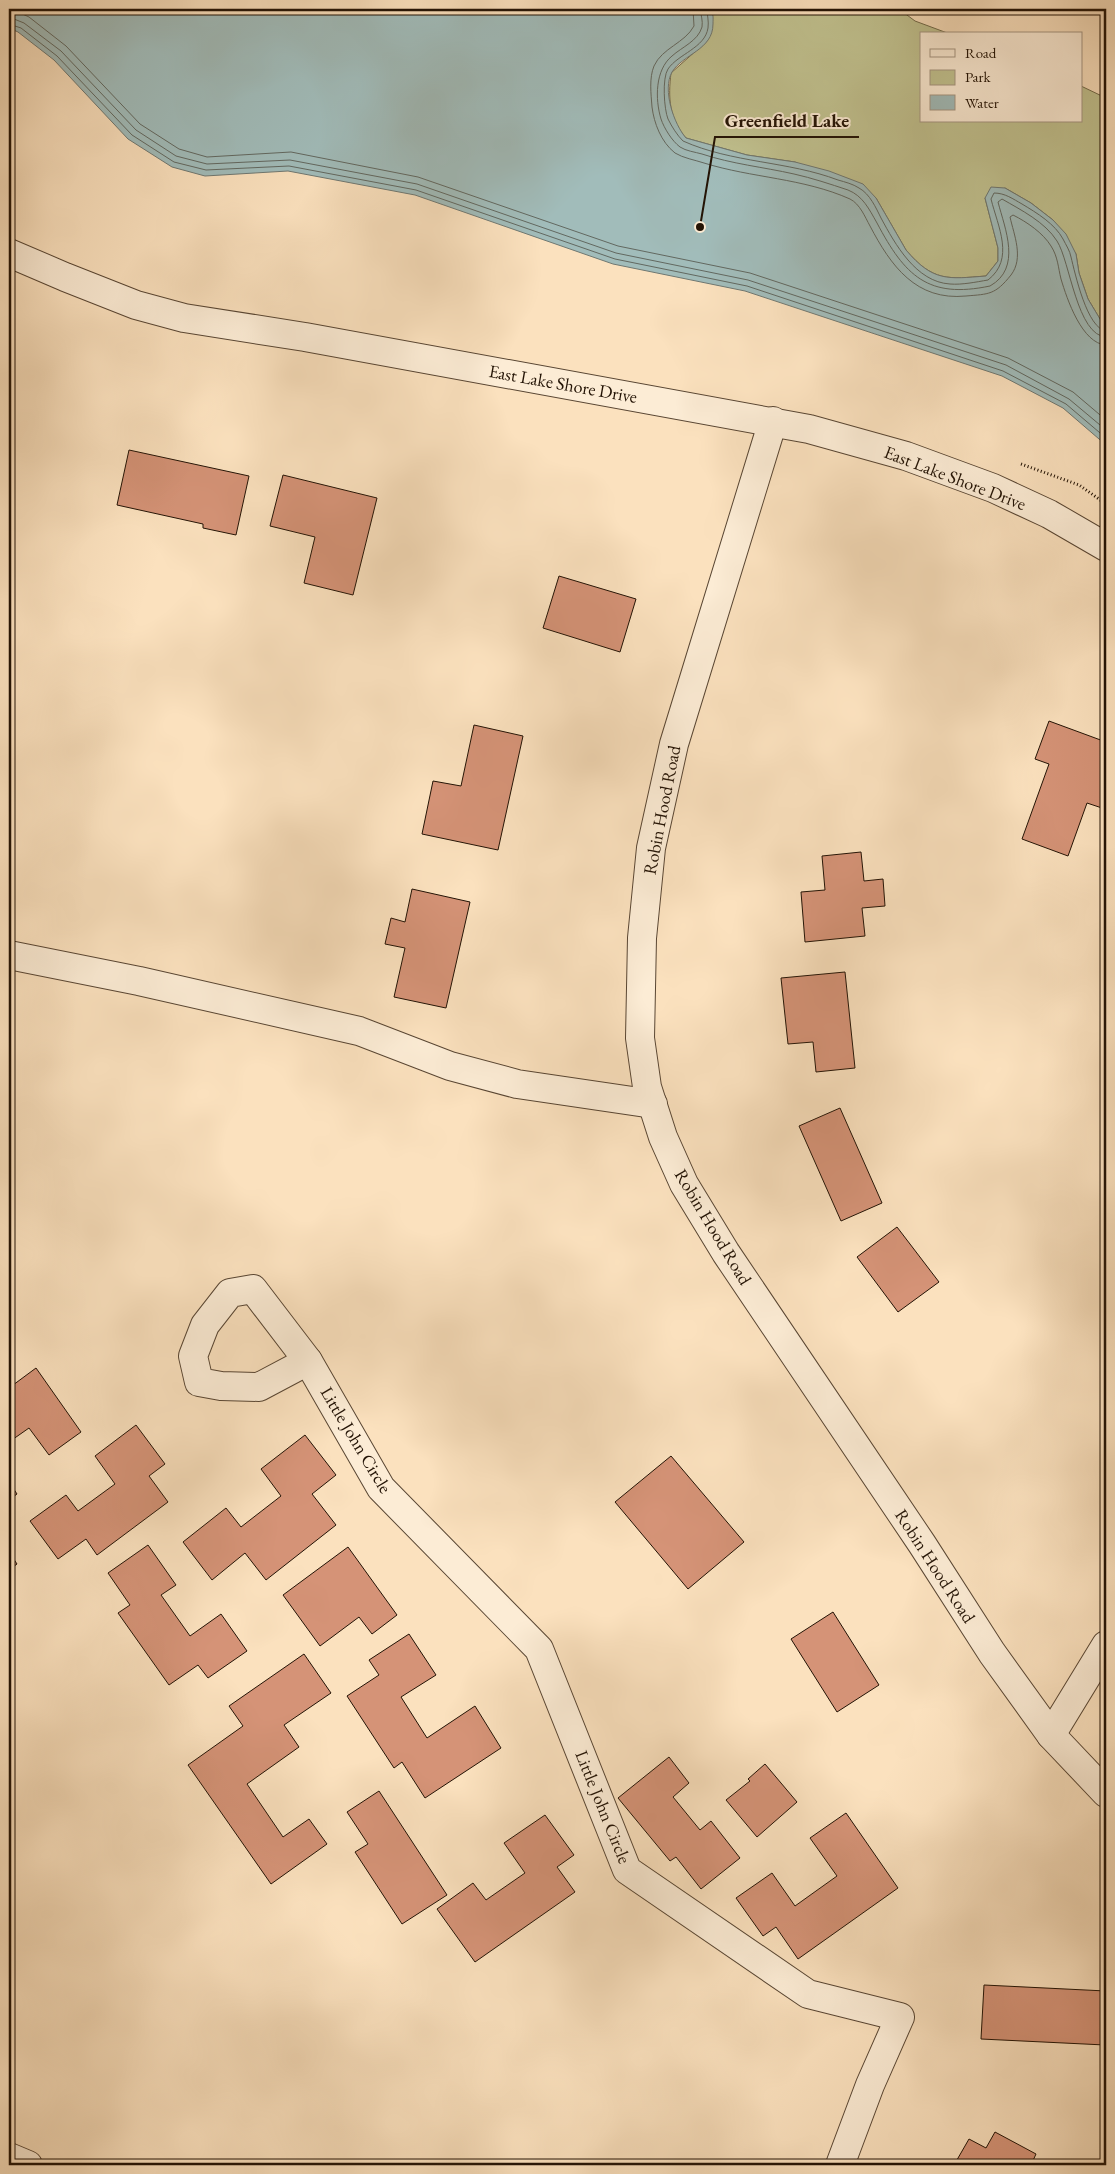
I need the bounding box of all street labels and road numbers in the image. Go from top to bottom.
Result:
street label: East Lake Shore Drive [487,359,639,408]
street label: East Lake Shore Drive [881,440,1029,515]
street label: Robin Hood Road [638,742,685,877]
street label: Robin Hood Road [670,1165,758,1290]
street label: Little John Circle [316,1382,397,1497]
street label: Robin Hood Road [890,1504,981,1628]
street label: Little John Circle [570,1747,637,1867]

